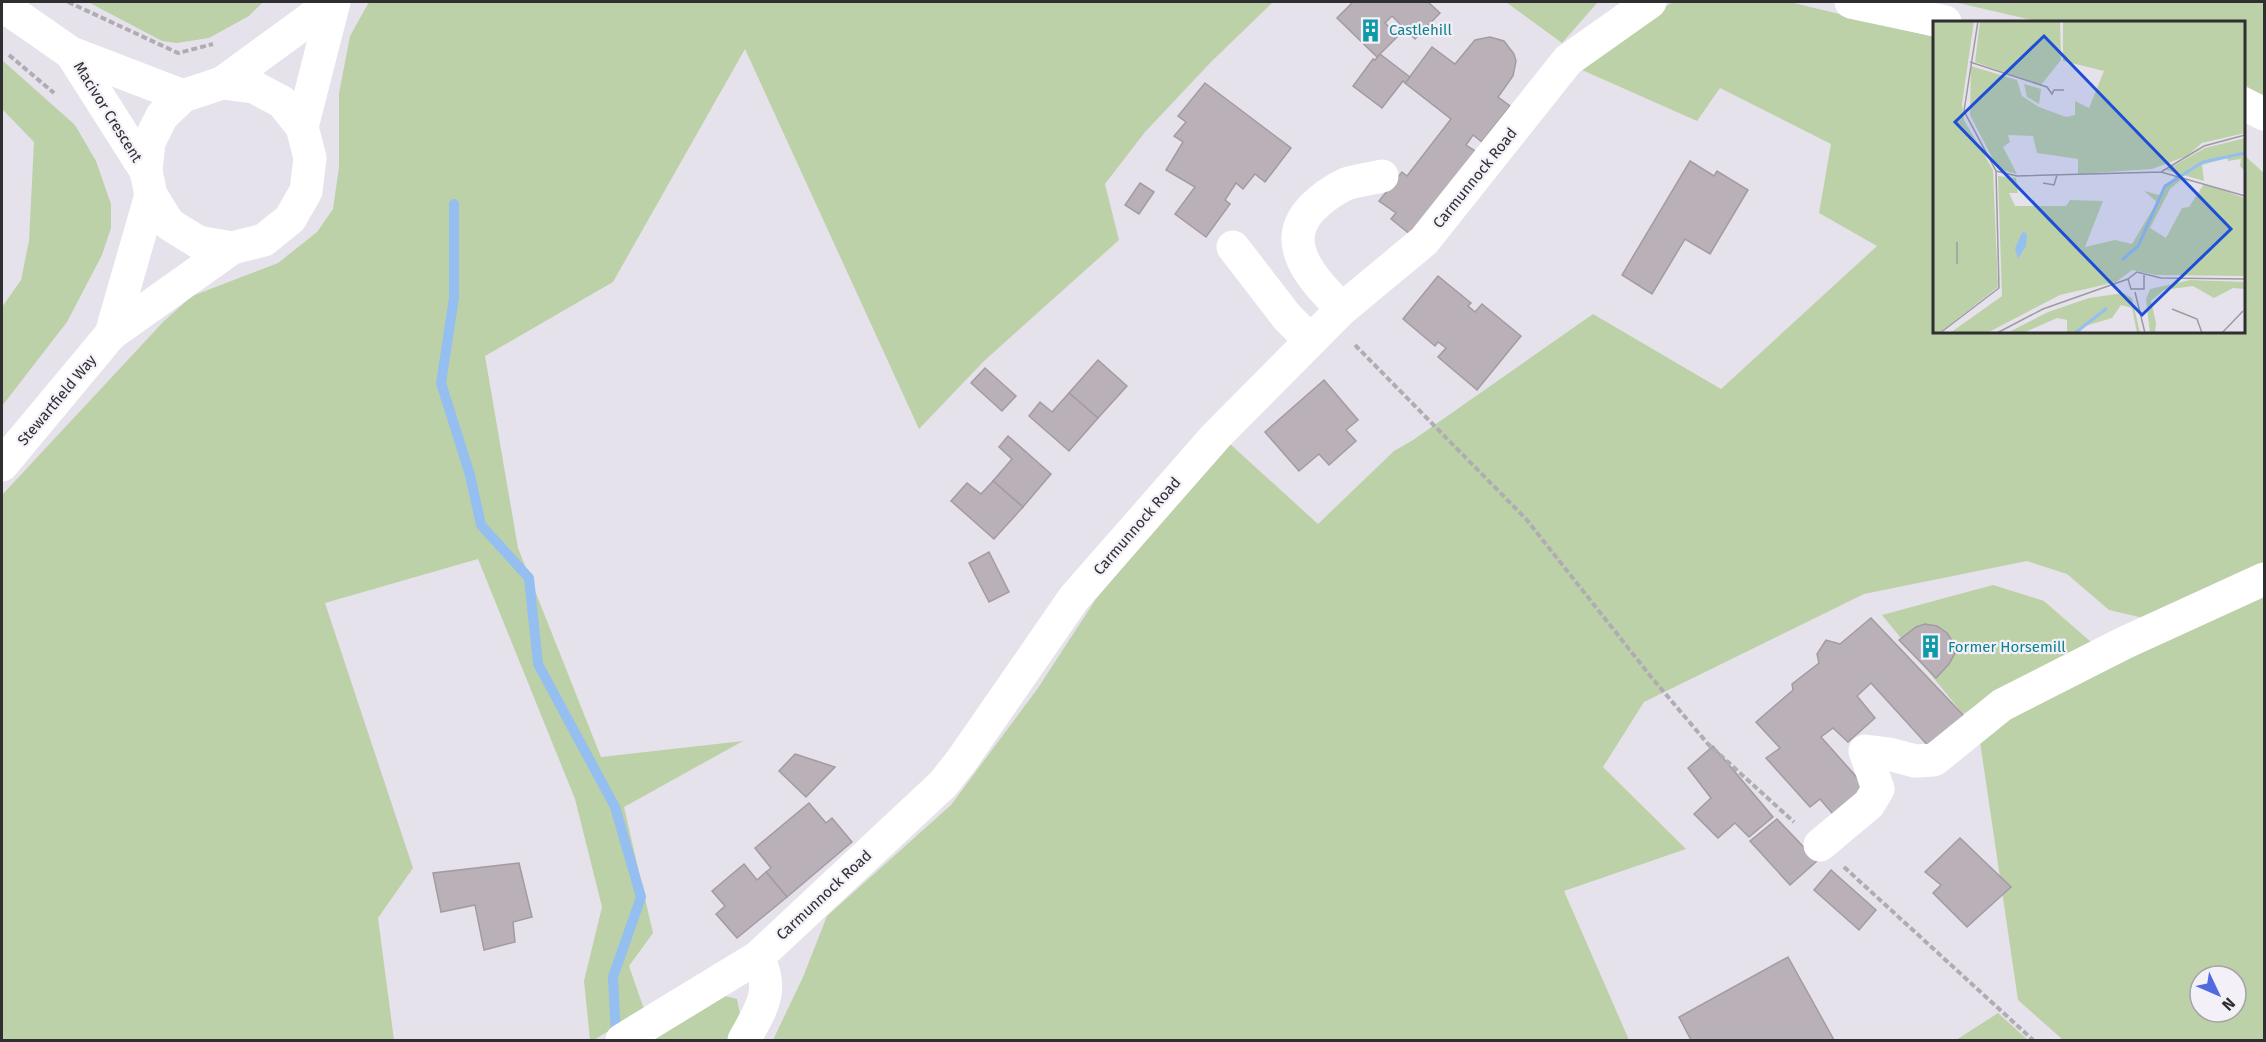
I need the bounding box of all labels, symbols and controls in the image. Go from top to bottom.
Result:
building icon: Castlehill [1358,17,1384,43]
place label: Castlehill [1389,21,1452,39]
inset map [1933,21,2245,333]
street label: Macivor Crescent [70,58,146,166]
street label: Carmunnock Road [1429,124,1521,232]
street label: Stewartfield Way [14,351,101,449]
street label: Carmunnock Road [1090,473,1184,579]
building icon: Former Horsemill [1917,634,1943,660]
place label: Former Horsemill [1948,638,2066,656]
street label: Carmunnock Road [773,846,875,944]
north arrow [2188,964,2248,1024]
text: N [2218,994,2239,1014]

